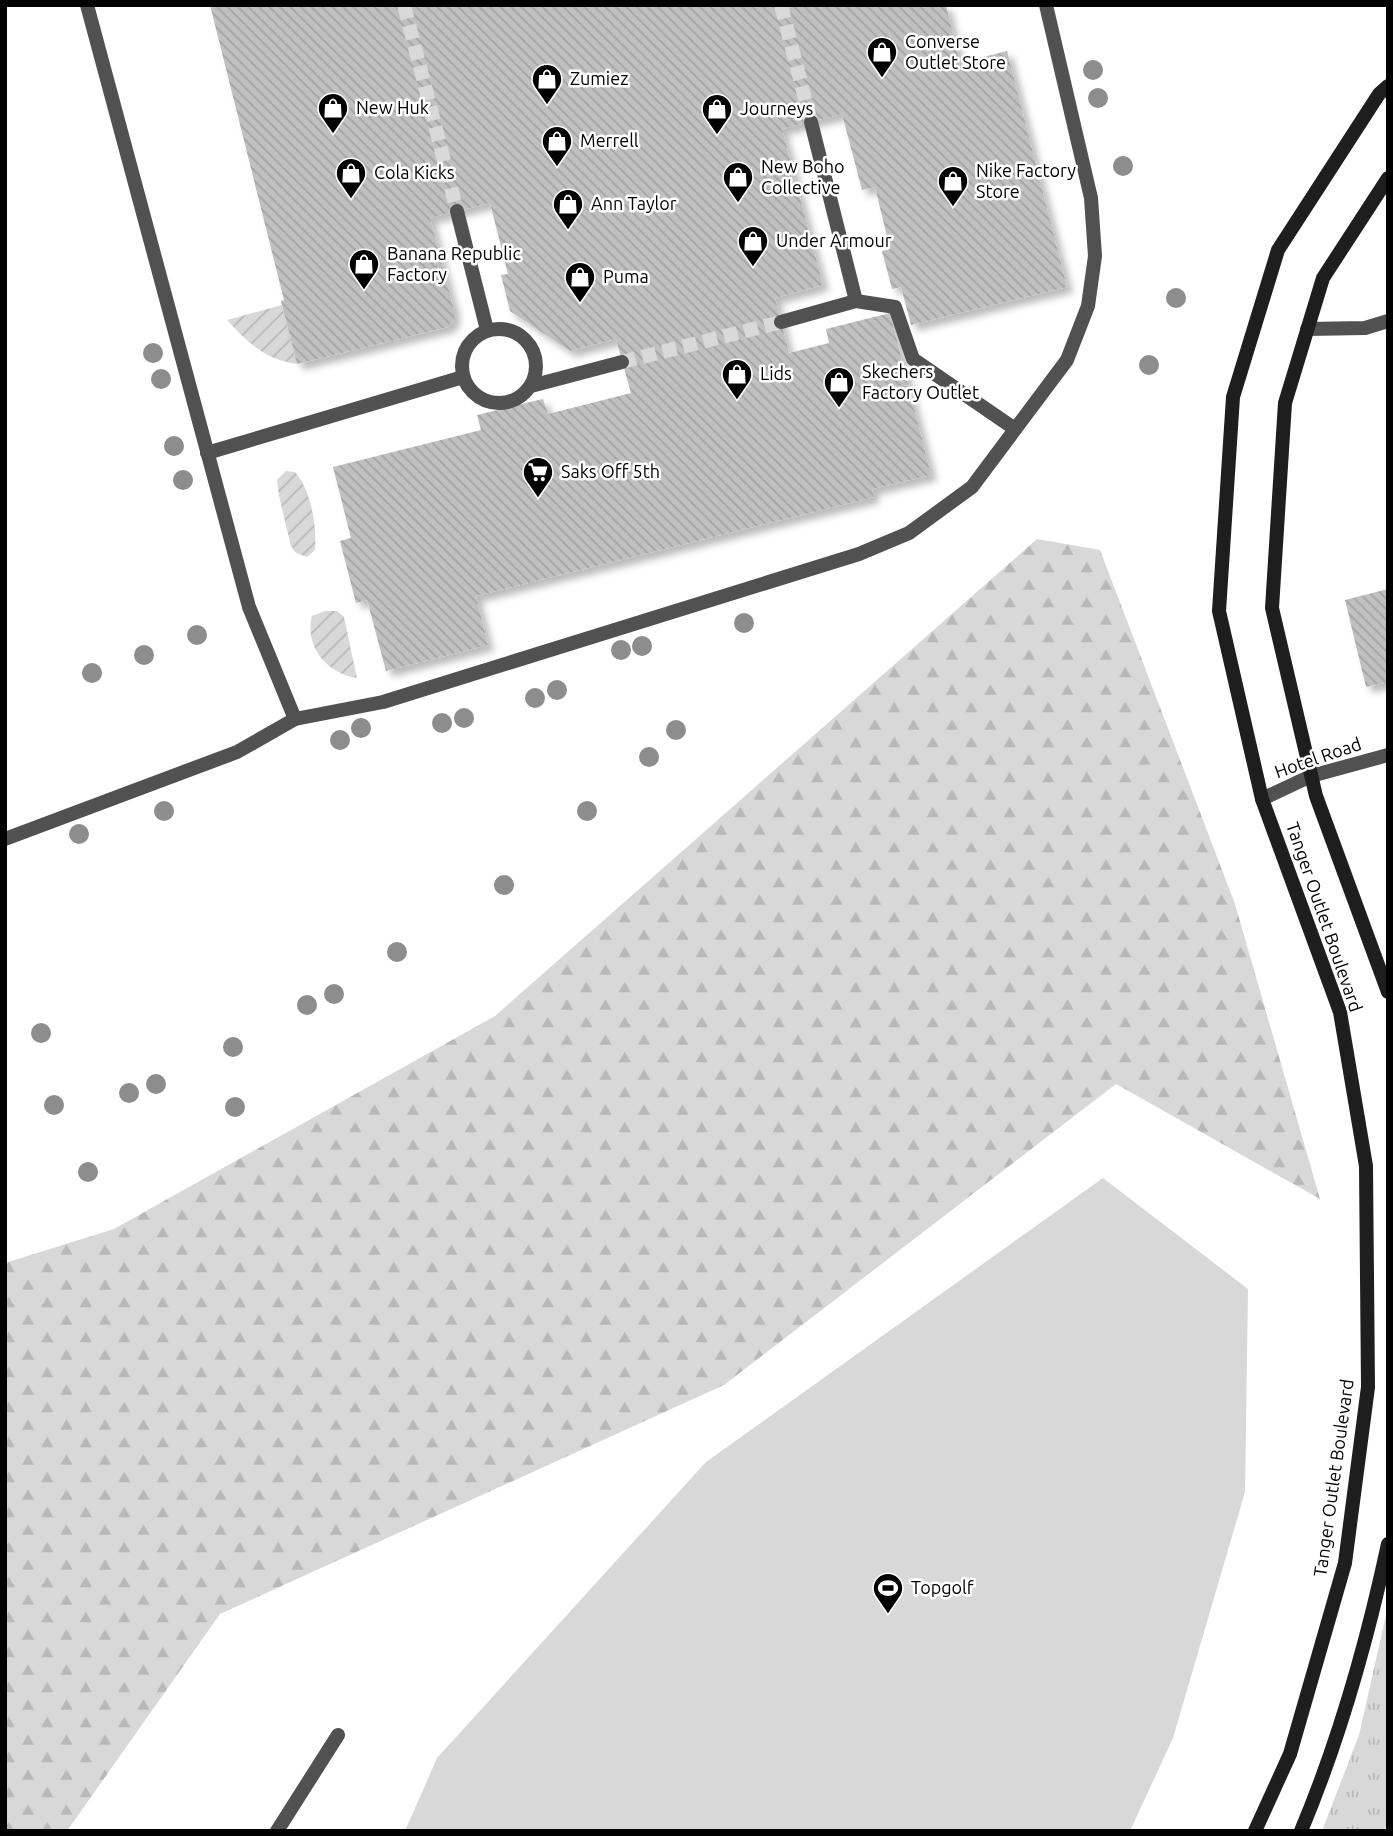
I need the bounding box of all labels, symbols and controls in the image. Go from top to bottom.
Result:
place label: Converse Outlet Store [905,31,1006,72]
shop icon: Converse Outlet Store [865,35,899,79]
shop icon: Zumiez [530,62,564,106]
place label: Zumiez [570,68,628,88]
shop icon: New Huk [316,91,350,135]
shop icon: Journeys [700,92,734,136]
place label: New Huk [356,97,429,117]
place label: Journeys [740,98,813,118]
shop icon: Merrell [540,124,574,168]
place label: Merrell [580,130,639,150]
shop icon: Cola Kicks [334,156,368,200]
place label: New Boho Collective [761,156,845,197]
shop icon: New Boho Collective [721,160,755,204]
place label: Nike Factory Store [976,160,1076,201]
place label: Cola Kicks [374,162,455,182]
shop icon: Nike Factory Store [936,164,970,208]
shop icon: Ann Taylor [551,187,585,231]
place label: Ann Taylor [591,193,677,213]
shop icon: Under Armour [736,224,770,268]
place label: Under Armour [776,230,892,250]
place label: Banana Republic Factory [387,243,521,284]
shop icon: Banana Republic Factory [347,247,381,291]
shop icon: Puma [563,260,597,304]
place label: Puma [603,266,649,286]
shop icon: Lids [720,357,754,401]
place label: Skechers Factory Outlet [862,361,979,402]
place label: Lids [760,363,792,383]
shop icon: Skechers Factory Outlet [822,365,856,409]
supermarket icon: Saks Off 5th [521,455,555,499]
place label: Saks Off 5th [561,461,660,481]
street label: Hotel Road [1272,733,1364,781]
street label: Tanger Outlet Boulevard [1283,819,1367,1014]
street label: Tanger Outlet Boulevard [1309,1378,1357,1578]
sports icon: Topgolf [871,1571,905,1615]
place label: Topgolf [911,1577,974,1597]

